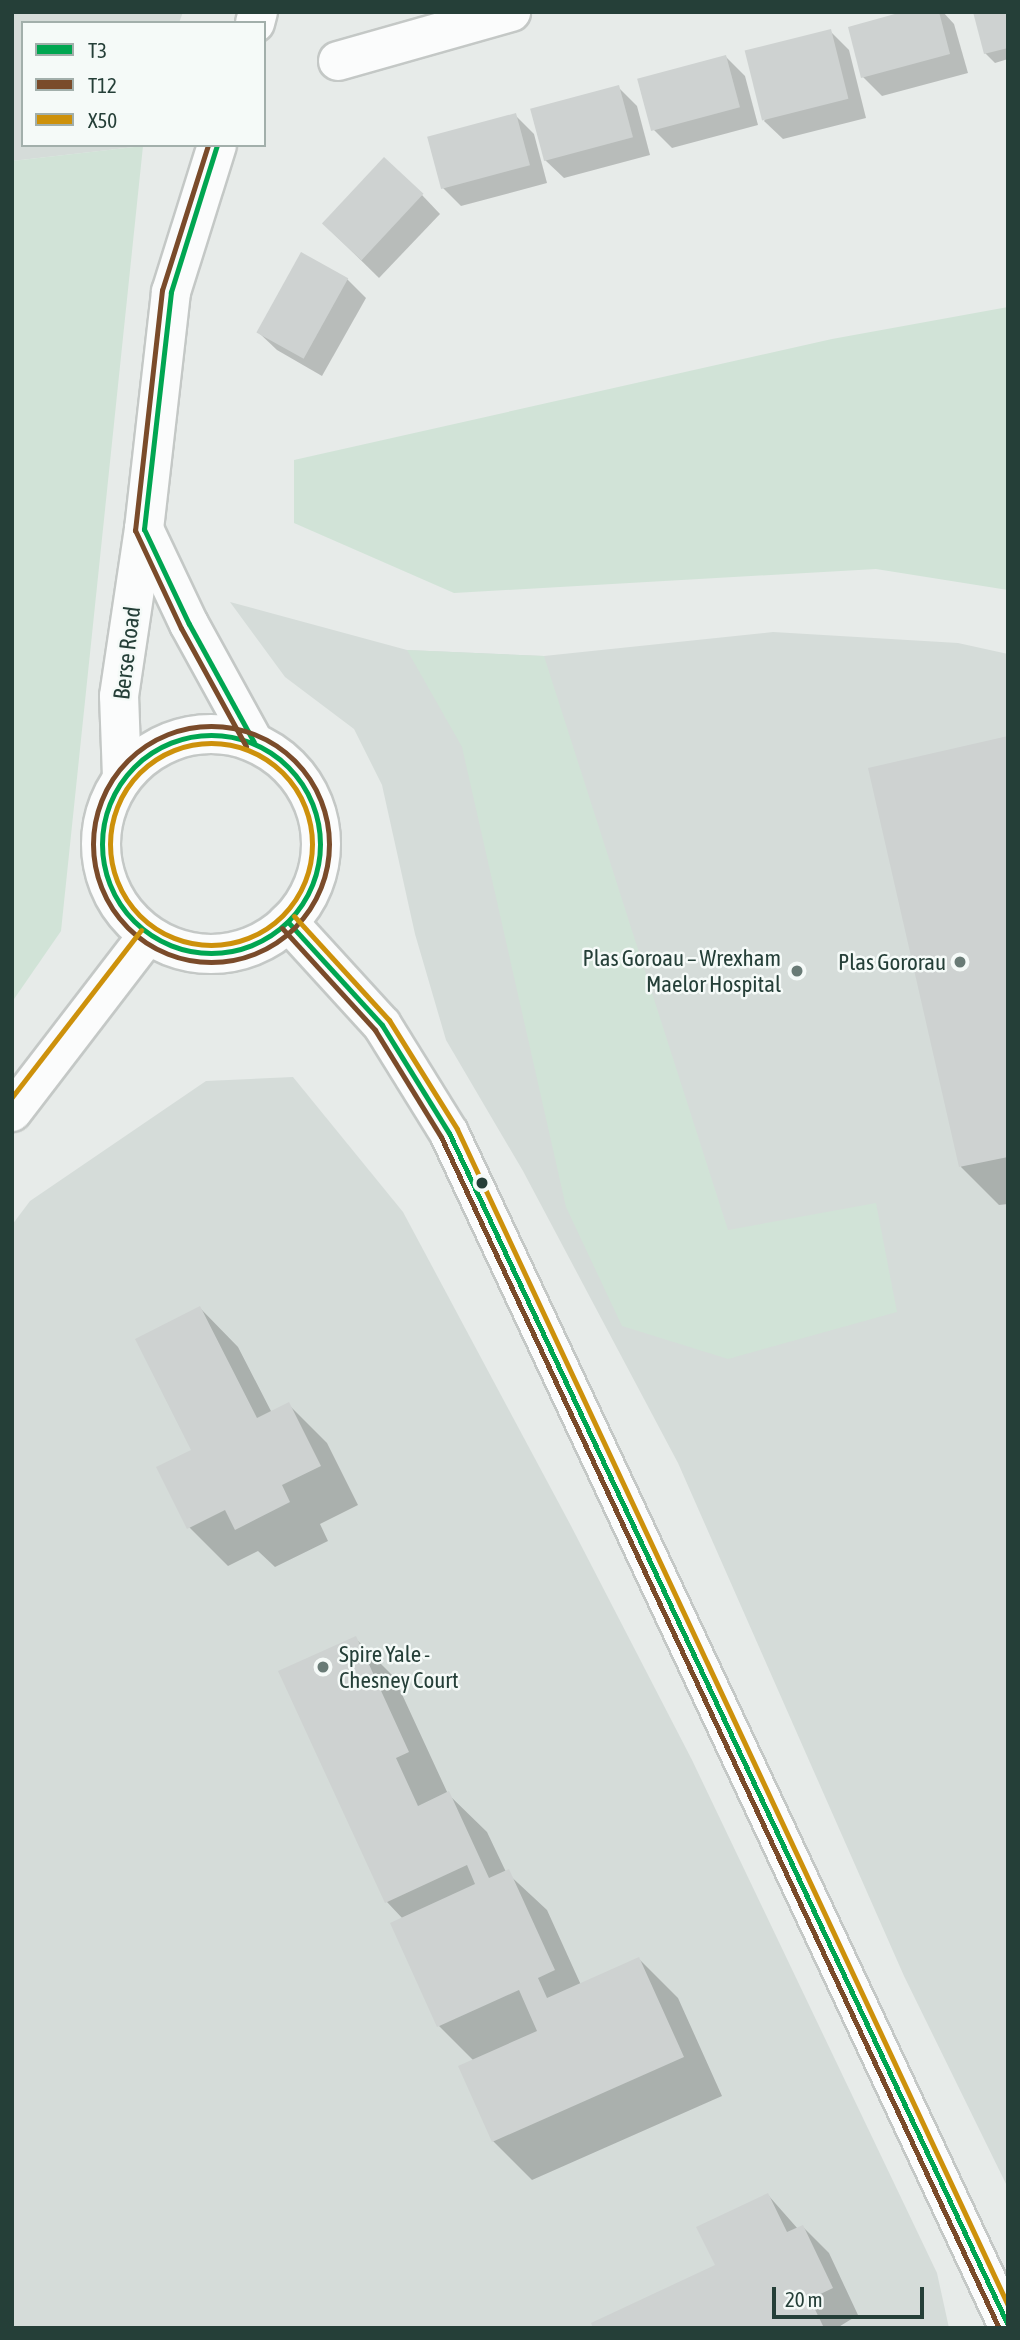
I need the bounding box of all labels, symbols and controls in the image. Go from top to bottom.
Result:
legend [21,21,266,147]
text: T3 [88,38,107,62]
text: T12 [88,73,117,97]
text: X50 [88,108,117,132]
street label: Berse Road [108,605,146,701]
place label: Plas Goroau – Wrexham Maelor Hospital [582,944,781,998]
place label: Plas Gororau [838,948,946,976]
marker: Plas Gororau [952,954,968,970]
marker: Plas Goroau – Wrexham Maelor Hospital [787,961,807,981]
unlabelled marker [475,1176,489,1190]
place label: Spire Yale - Chesney Court [339,1640,459,1694]
marker: Spire Yale - Chesney Court [313,1657,333,1677]
scale bar [775,2274,927,2318]
text: 20 m [785,2287,823,2311]

